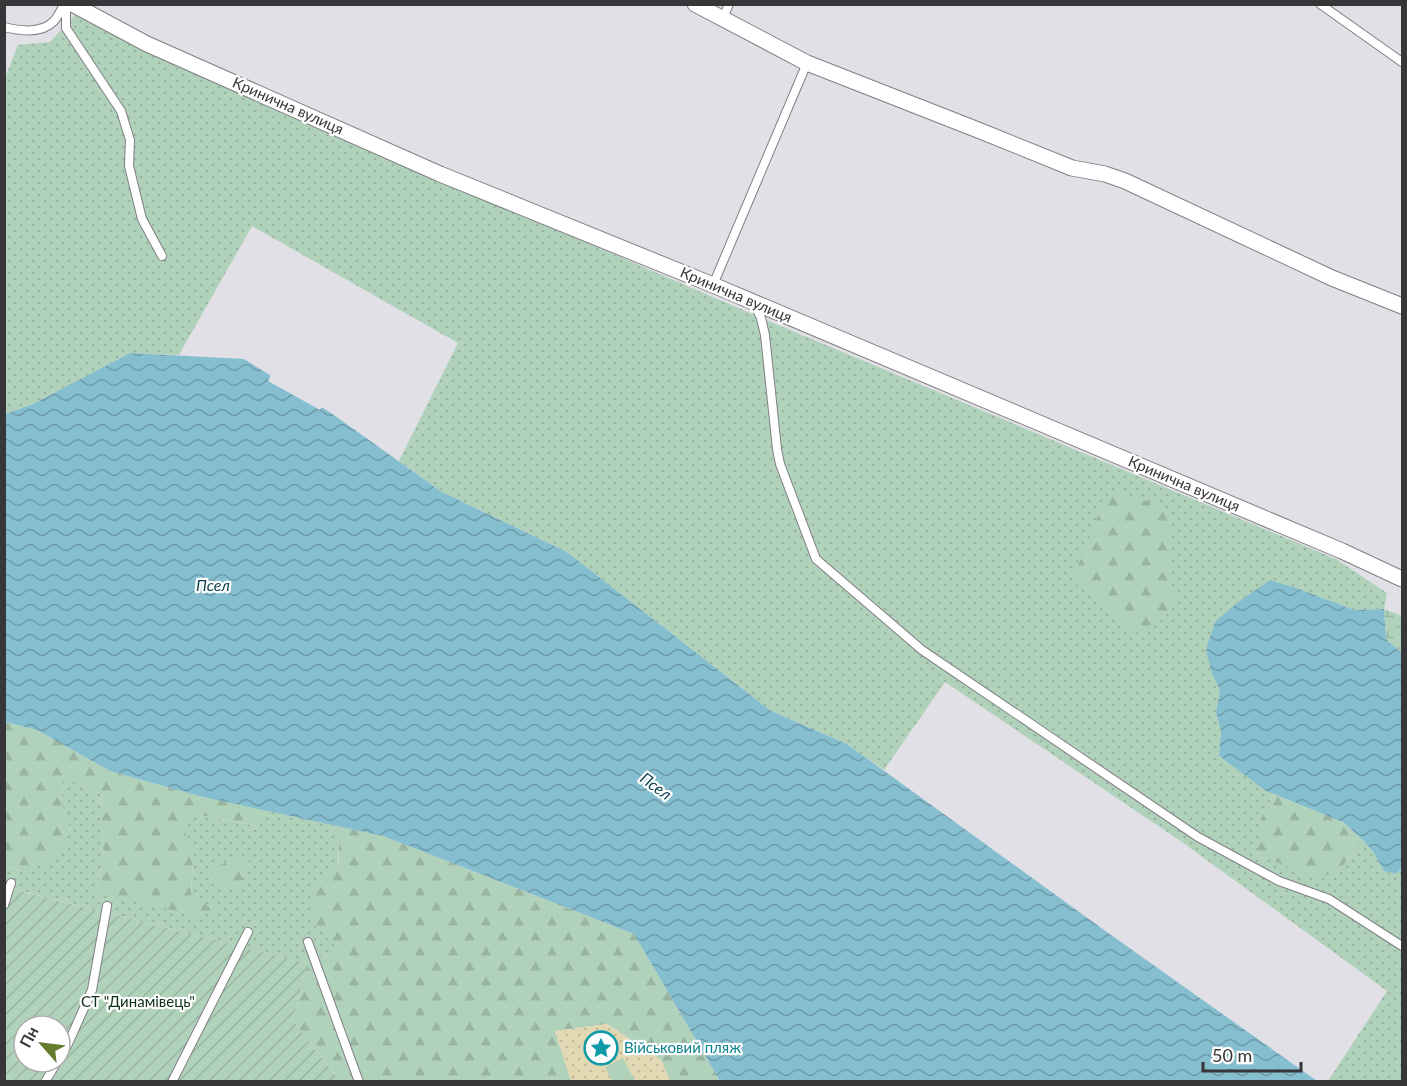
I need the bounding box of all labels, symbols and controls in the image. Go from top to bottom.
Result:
street label: Кринична вулиця [230,73,347,138]
street label: Кринична вулиця [678,262,795,326]
street label: Кринична вулиця [1126,451,1243,515]
water label: Псел [196,575,230,594]
water label: Псел [637,768,676,803]
park label: СТ "Динамівець" [81,992,195,1010]
north arrow [12,1014,72,1074]
text: Пн [15,1023,42,1050]
place icon: Військовий пляж [583,1030,619,1066]
scale bar [1203,1035,1300,1073]
place label: Військовий пляж [624,1038,741,1056]
text: 50 m [1212,1044,1252,1066]

